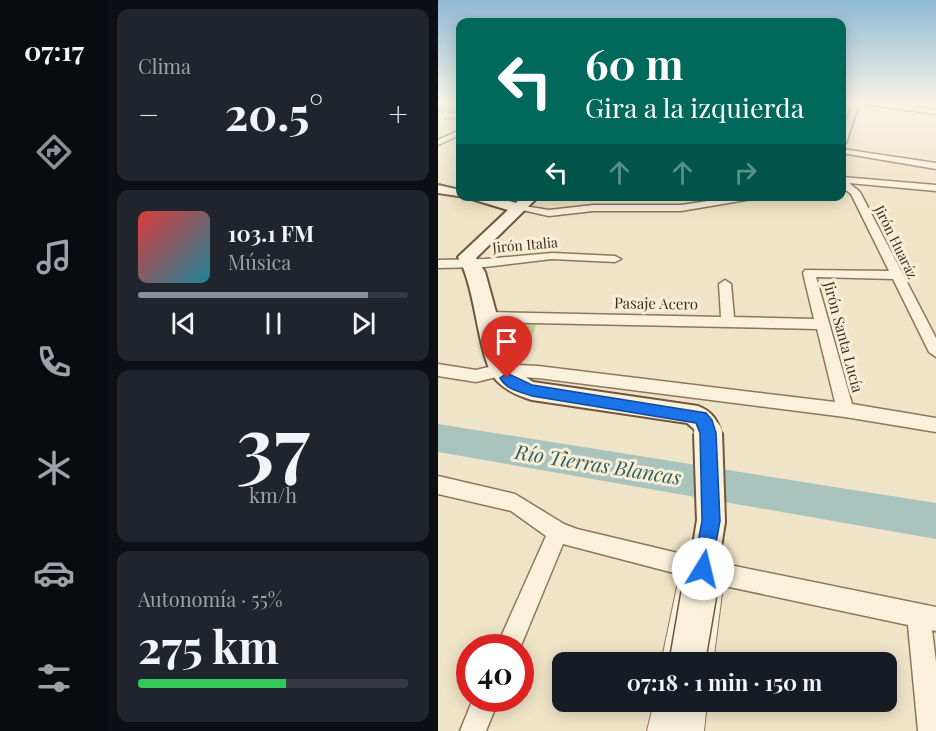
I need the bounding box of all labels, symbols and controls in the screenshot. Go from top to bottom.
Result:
text: 07:17 [24,32,84,68]
text: 60 m [585,35,683,91]
icon: left [486,42,564,120]
text: Clima [138,52,191,79]
text: 20.5° [225,82,323,142]
text: Gira a la izquierda [585,89,804,125]
text: − [138,91,159,135]
text: + [389,91,408,135]
icon: directions [33,131,75,173]
icon: left [540,156,573,189]
icon: ahead [603,156,636,189]
icon: ahead [666,156,699,189]
icon: right [729,156,762,189]
street label: Jirón Huaráz [870,201,923,282]
text: 103.1 FM [228,218,314,248]
street label: Jirón Italia [490,232,559,257]
icon: music [33,236,75,278]
text: Música [228,248,291,275]
street label: Jirón Santa Lucía [819,278,869,395]
street label: Pasaje Acero [614,292,698,314]
icon: previous [167,307,200,340]
icon: pause [257,307,290,340]
icon: next [347,307,380,340]
pin [481,316,532,378]
icon: arrive [490,325,523,358]
icon: phone [33,341,75,383]
text: 37 [236,390,310,494]
water label: Río Tierras Blancas [512,437,684,490]
icon: climate [33,447,75,489]
text: km/h [249,481,297,508]
position arrow [671,537,735,601]
icon: car [33,552,75,594]
text: Autonomía · 55% [138,585,283,612]
text: 275 km [138,615,279,675]
speed limit sign: 40 [456,634,534,712]
icon: filters [33,657,75,699]
text: 07:18 · 1 min · 150 m [627,667,822,697]

